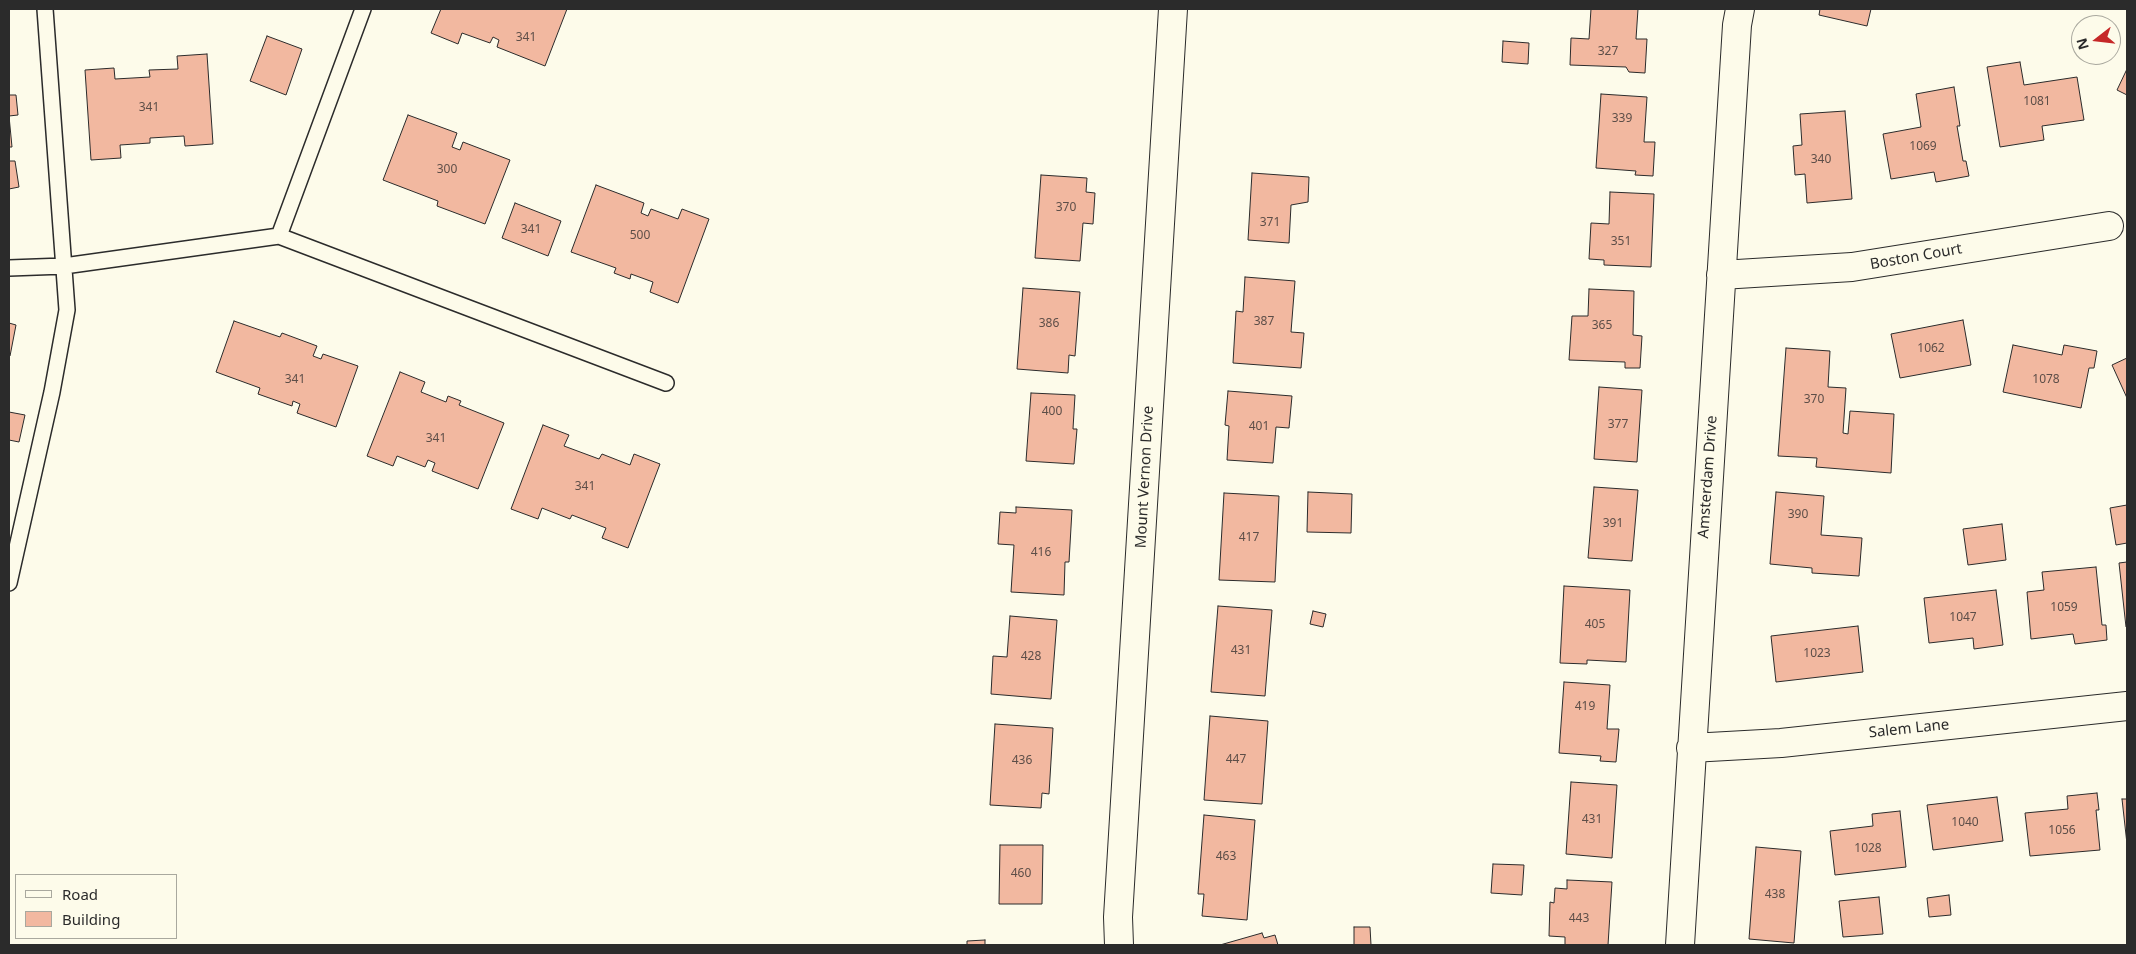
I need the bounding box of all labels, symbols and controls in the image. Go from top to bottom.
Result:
north arrow [2071,15,2121,65]
house number: 341 [516,31,536,45]
text: N [2071,36,2093,52]
house number: 327 [1598,45,1618,59]
house number: 1081 [2023,95,2051,109]
house number: 341 [139,101,159,115]
house number: 339 [1612,112,1632,126]
house number: 1069 [1909,140,1937,154]
house number: 340 [1811,153,1831,167]
house number: 300 [437,163,457,177]
house number: 370 [1056,201,1076,215]
house number: 371 [1260,216,1280,230]
house number: 341 [521,223,541,237]
house number: 500 [630,229,650,243]
house number: 351 [1611,235,1631,249]
street label: Boston Court [1869,240,1963,274]
house number: 387 [1254,315,1274,329]
house number: 386 [1039,317,1059,331]
house number: 365 [1592,319,1612,333]
house number: 1062 [1917,342,1945,356]
house number: 341 [285,373,305,387]
house number: 1078 [2032,373,2060,387]
house number: 370 [1804,393,1824,407]
house number: 400 [1042,405,1062,419]
street label: Mount Vernon Drive [1132,405,1158,549]
street label: Amsterdam Drive [1695,415,1721,539]
house number: 377 [1608,418,1628,432]
house number: 401 [1249,420,1269,434]
house number: 341 [426,432,446,446]
house number: 341 [575,480,595,494]
house number: 390 [1788,508,1808,522]
house number: 391 [1603,517,1623,531]
house number: 417 [1239,531,1259,545]
house number: 416 [1031,546,1051,560]
house number: 1059 [2050,601,2078,615]
house number: 1047 [1949,611,1977,625]
house number: 405 [1585,618,1605,632]
house number: 431 [1231,644,1251,658]
house number: 1023 [1803,647,1831,661]
house number: 428 [1021,650,1041,664]
house number: 419 [1575,700,1595,714]
street label: Salem Lane [1868,716,1950,742]
house number: 447 [1226,753,1246,767]
house number: 436 [1012,754,1032,768]
house number: 431 [1582,813,1602,827]
house number: 1040 [1951,816,1979,830]
house number: 1056 [2048,824,2076,838]
house number: 1028 [1854,842,1882,856]
house number: 463 [1216,850,1236,864]
house number: 460 [1011,867,1031,881]
legend [15,874,178,939]
text: Road [62,884,98,904]
house number: 438 [1765,888,1785,902]
text: Building [62,909,120,929]
house number: 443 [1569,912,1589,926]

